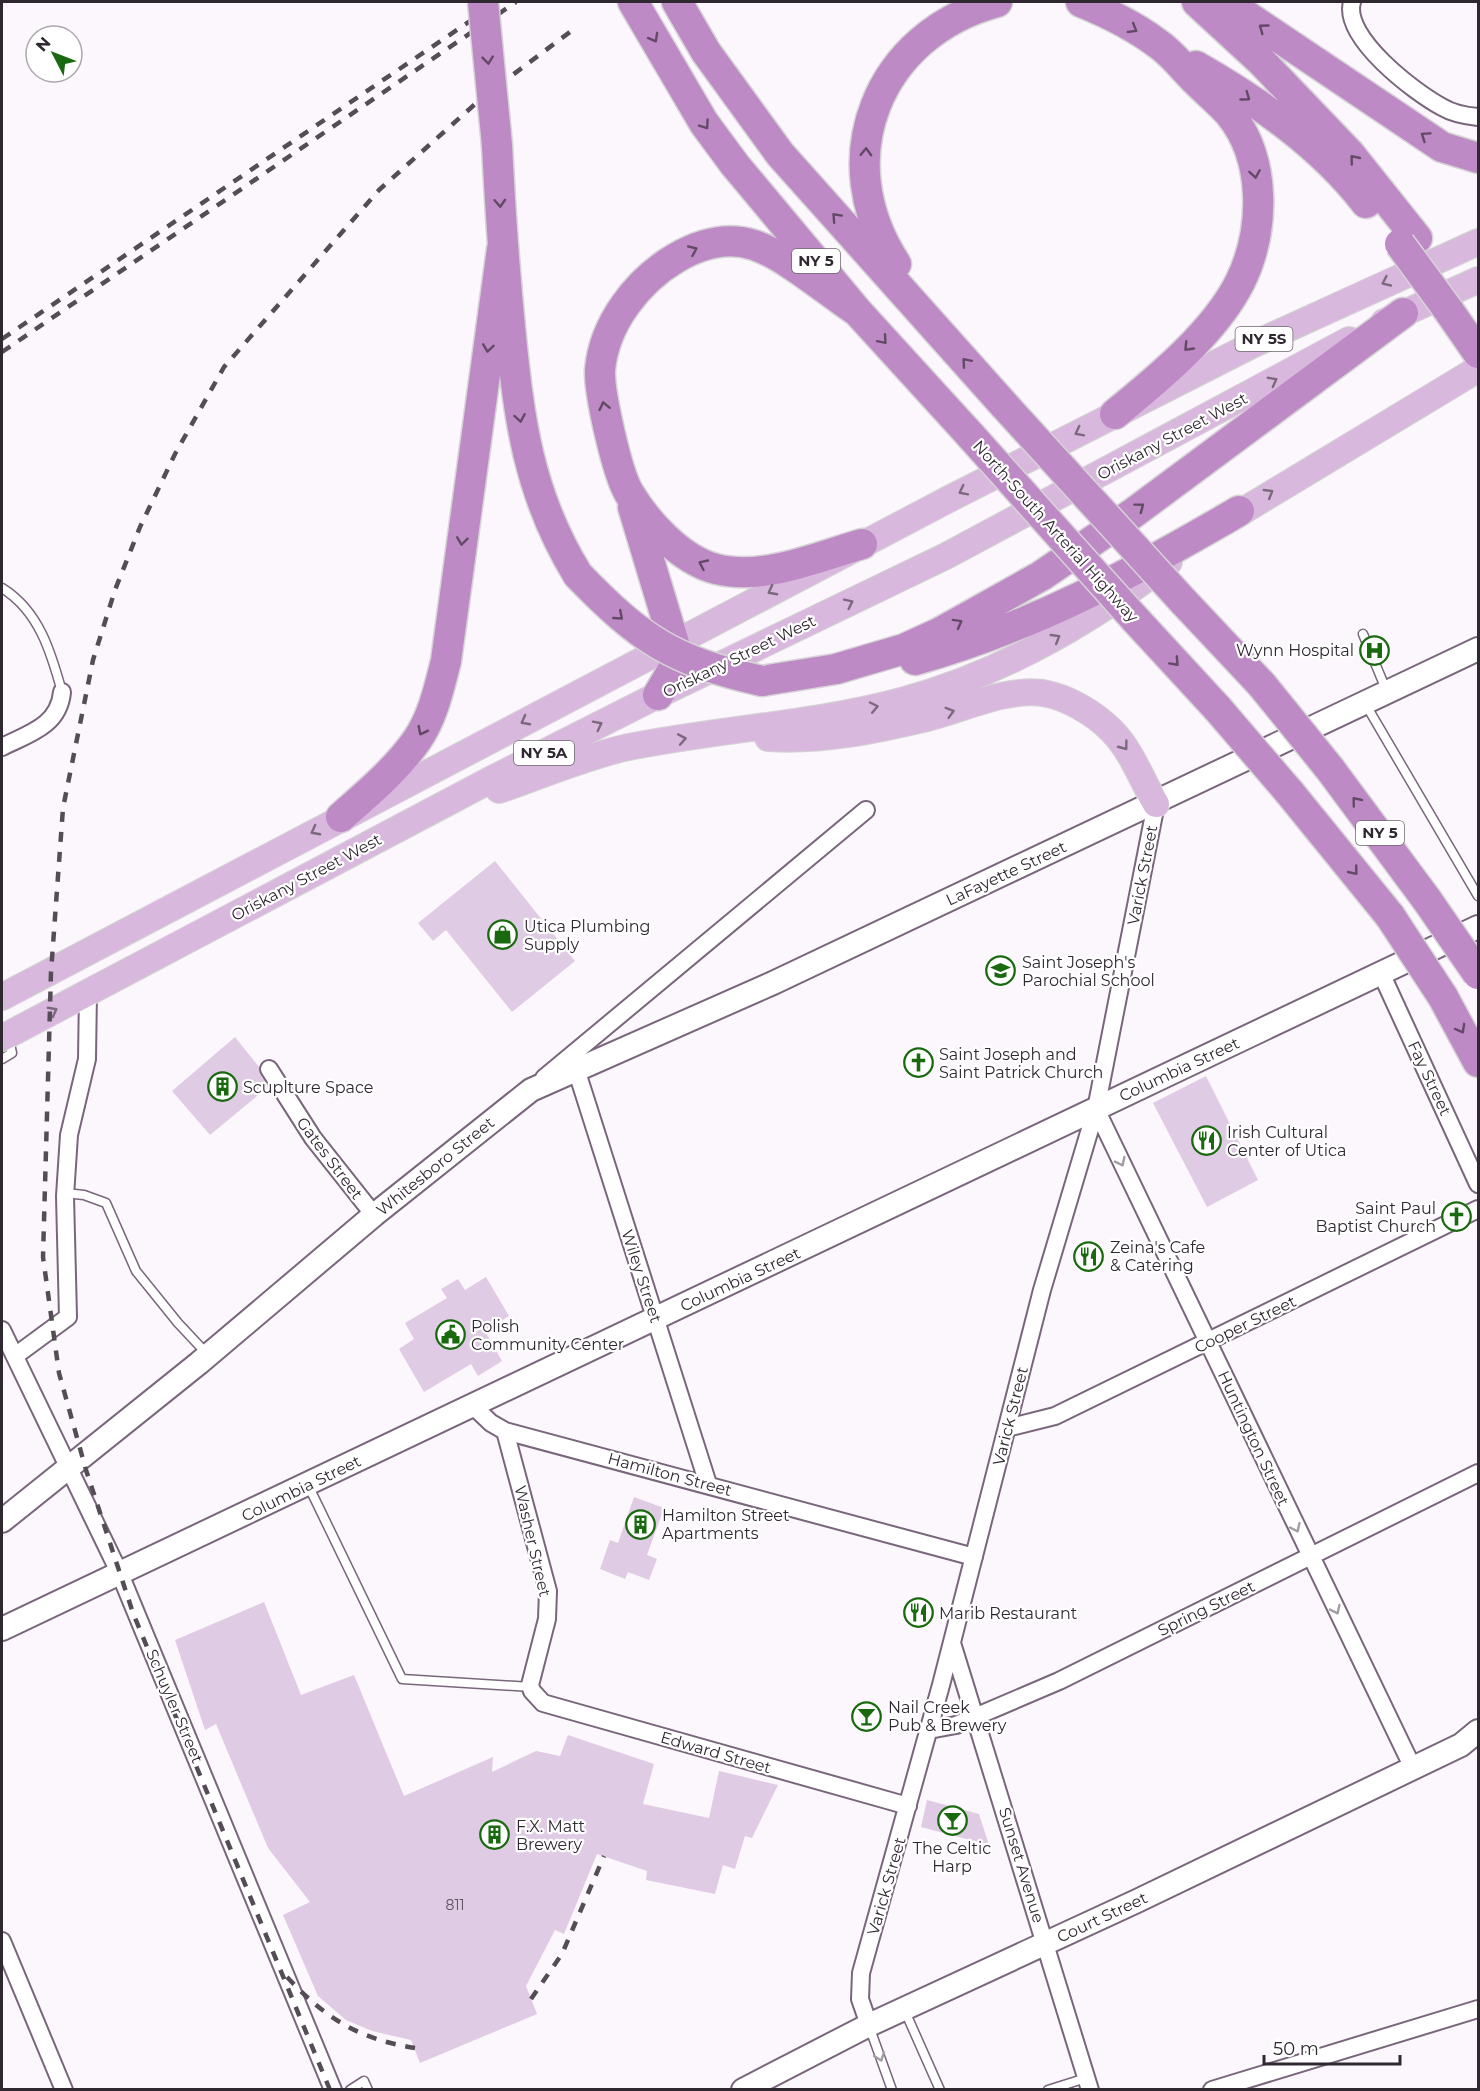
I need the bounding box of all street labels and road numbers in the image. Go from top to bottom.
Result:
road number: NY 5 [792,249,840,273]
road number: NY 5S [1236,327,1292,351]
street label: Oriskany Street West [1094,389,1251,484]
street label: North-South Arterial Highway [969,437,1143,626]
street label: Oriskany Street West [660,611,819,702]
road number: NY 5A [514,741,574,765]
road number: NY 5 [1356,821,1404,845]
street label: Varick Street [1123,823,1162,927]
street label: Oriskany Street West [228,830,385,925]
street label: LaFayette Street [943,837,1070,910]
street label: Columbia Street [1116,1033,1243,1106]
street label: Fay Street [1404,1038,1455,1119]
street label: Gates Street [293,1113,367,1204]
street label: Whitesboro Street [373,1113,498,1220]
street label: Wiley Street [618,1227,666,1326]
street label: Columbia Street [677,1243,804,1316]
street label: Cooper Street [1191,1291,1300,1357]
street label: Varick Street [989,1364,1032,1468]
street label: Huntington Street [1214,1368,1293,1509]
street label: Hamilton Street [606,1449,734,1500]
street label: Columbia Street [239,1451,364,1526]
street label: Washer Street [510,1484,555,1599]
street label: Spring Street [1155,1577,1258,1640]
street label: Schuyler Street [142,1646,207,1766]
street label: Edward Street [658,1728,774,1777]
street label: Sunset Avenue [995,1805,1048,1925]
street label: Varick Street [863,1834,910,1937]
street label: Court Street [1054,1888,1151,1947]

